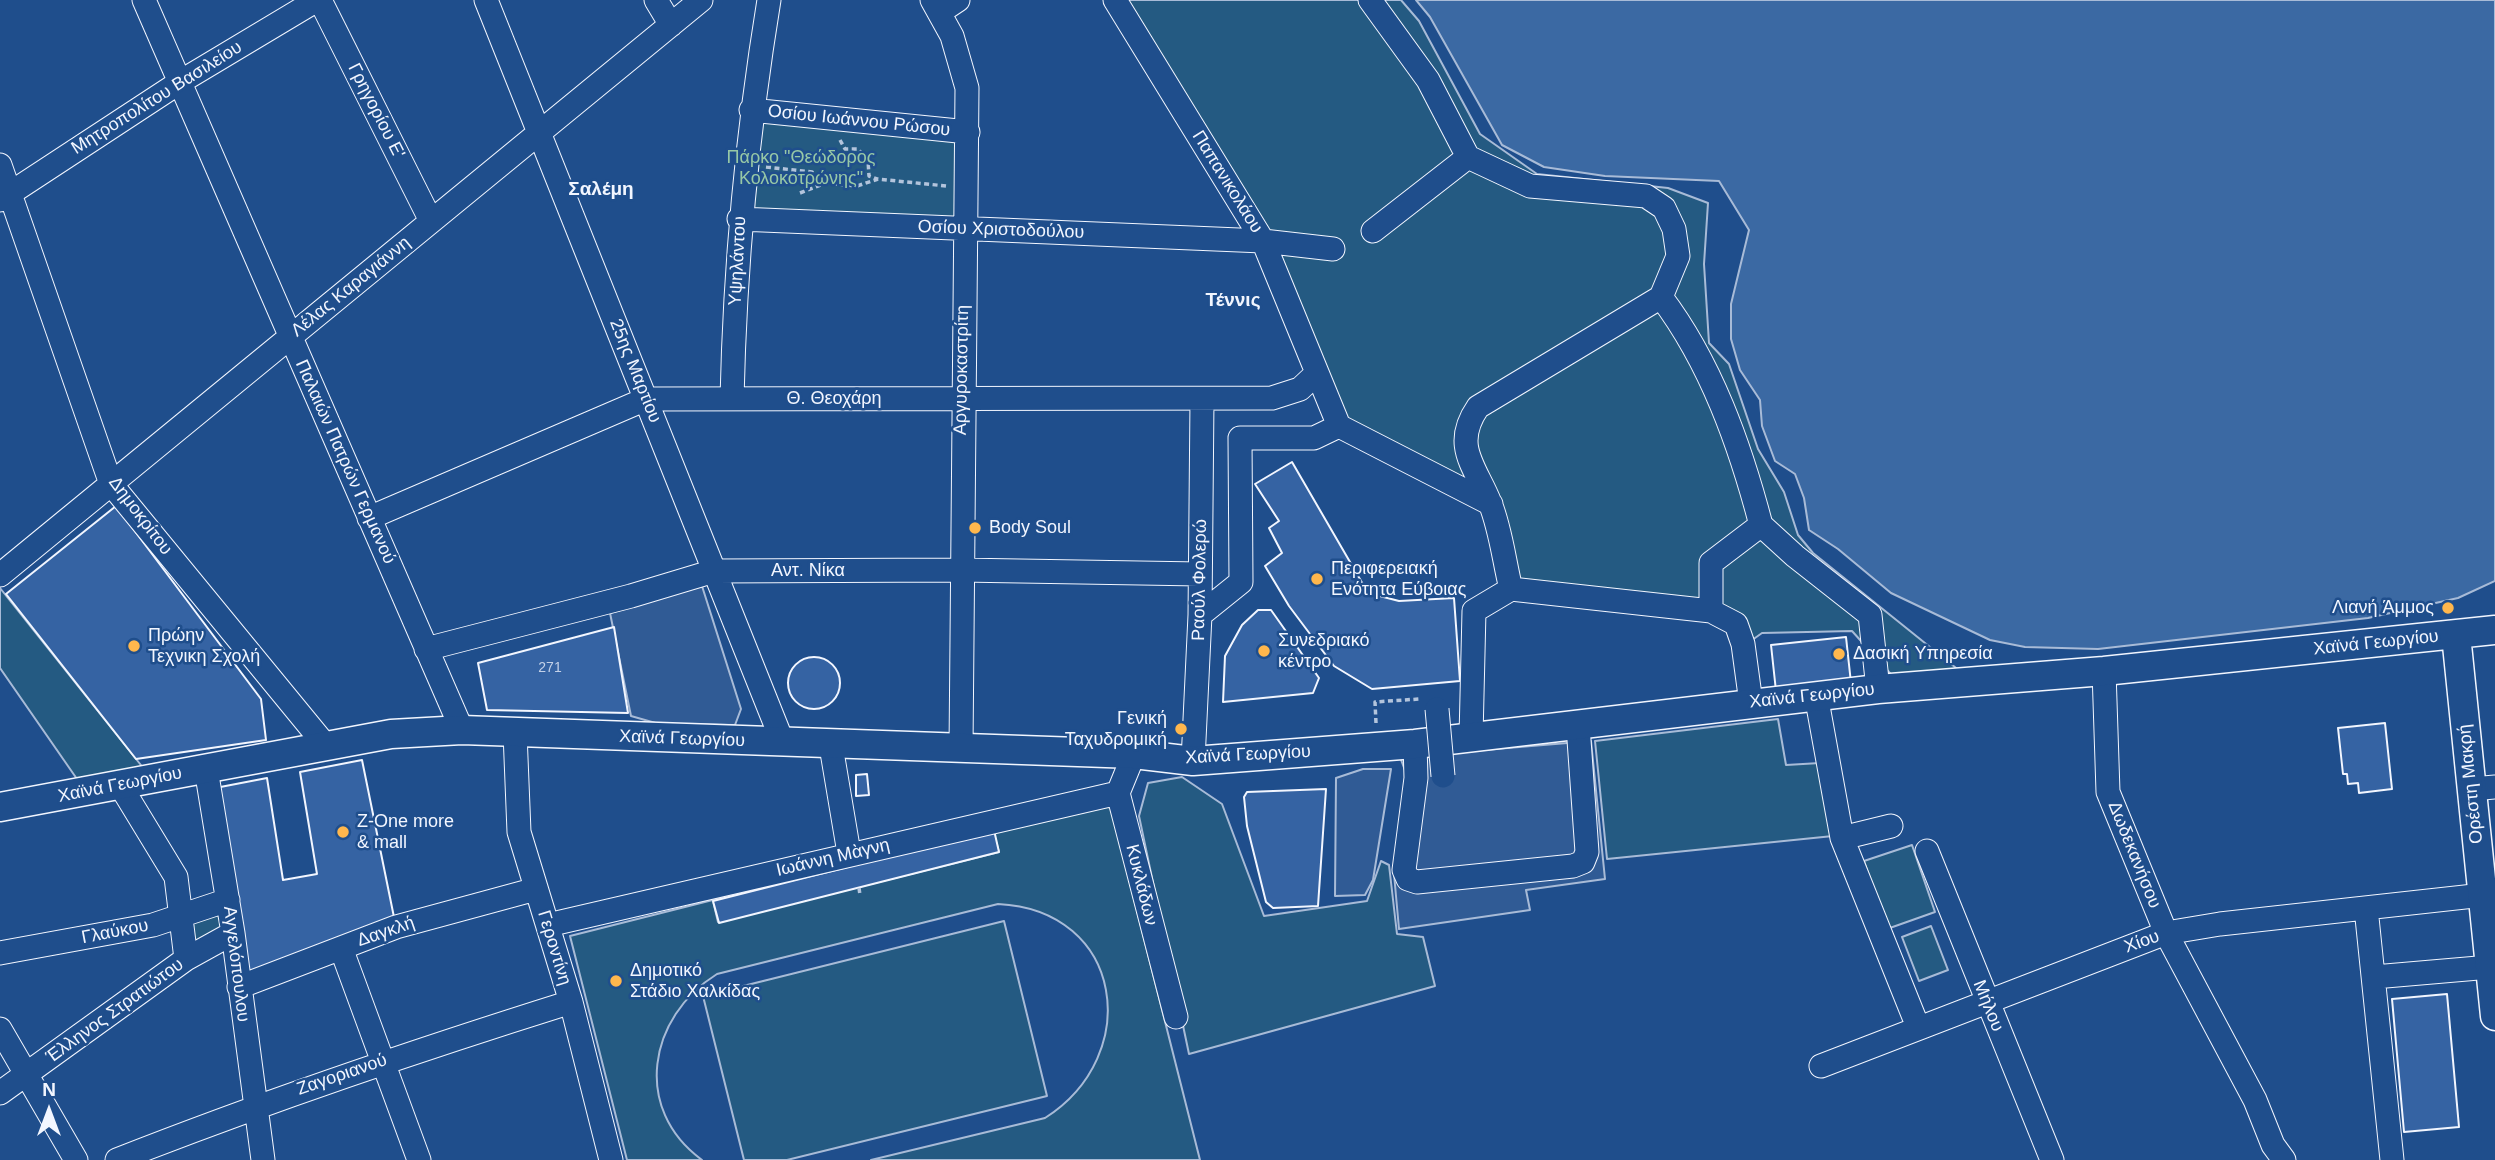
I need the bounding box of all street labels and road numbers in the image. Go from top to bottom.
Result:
street label: Μητροπολίτου Βασιλείου [68,37,246,159]
street label: Γρηγορίου Ε' [343,60,409,162]
street label: Οσίου Ιωάννου Ρώσου [767,101,951,141]
street label: Παπανικολάου [1187,127,1267,237]
street label: Υψηλάντου [725,216,751,306]
street label: Οσίου Χριστοδούλου [917,216,1085,244]
street label: Λέλας Καραγιάννη [287,232,415,342]
street label: Αργυροκαστρίτη [950,305,974,435]
street label: 25ης Μαρτίου [604,316,666,426]
street label: Παλαιών Πατρών Γερμανού [290,357,400,567]
street label: Θ. Θεοχάρη [786,388,882,410]
street label: Δημοκρίτου [104,473,176,559]
street label: Ραούλ Φολερώ [1188,519,1212,641]
street label: Αντ. Νίκα [771,560,845,582]
street label: Χαϊνά Γεωργίου [2312,626,2440,660]
street label: Χαϊνά Γεωργίου [1748,679,1876,713]
street label: Ορέστη Μακρή [2454,723,2488,845]
street label: Χαϊνά Γεωργίου [619,726,745,752]
street label: Χαϊνά Γεωργίου [1185,741,1311,769]
street label: Χαϊνά Γεωργίου [56,762,184,808]
street label: Δωδεκανήσου [2103,798,2165,912]
street label: Ιωάννη Μὰγνη [774,834,892,882]
street label: Κυκλάδων [1120,842,1162,928]
street label: Αγγελόπουλου [218,905,254,1023]
street label: Γεροντίνη [532,908,576,988]
street label: Δαγκλή [354,912,418,952]
street label: Γλαύκου [80,915,150,949]
street label: Χίου [2121,926,2163,958]
street label: Έλληνος Στρατιώτου [42,954,188,1068]
street label: Μήλου [1968,977,2008,1035]
street label: Ζαγοριανού [294,1050,390,1100]

